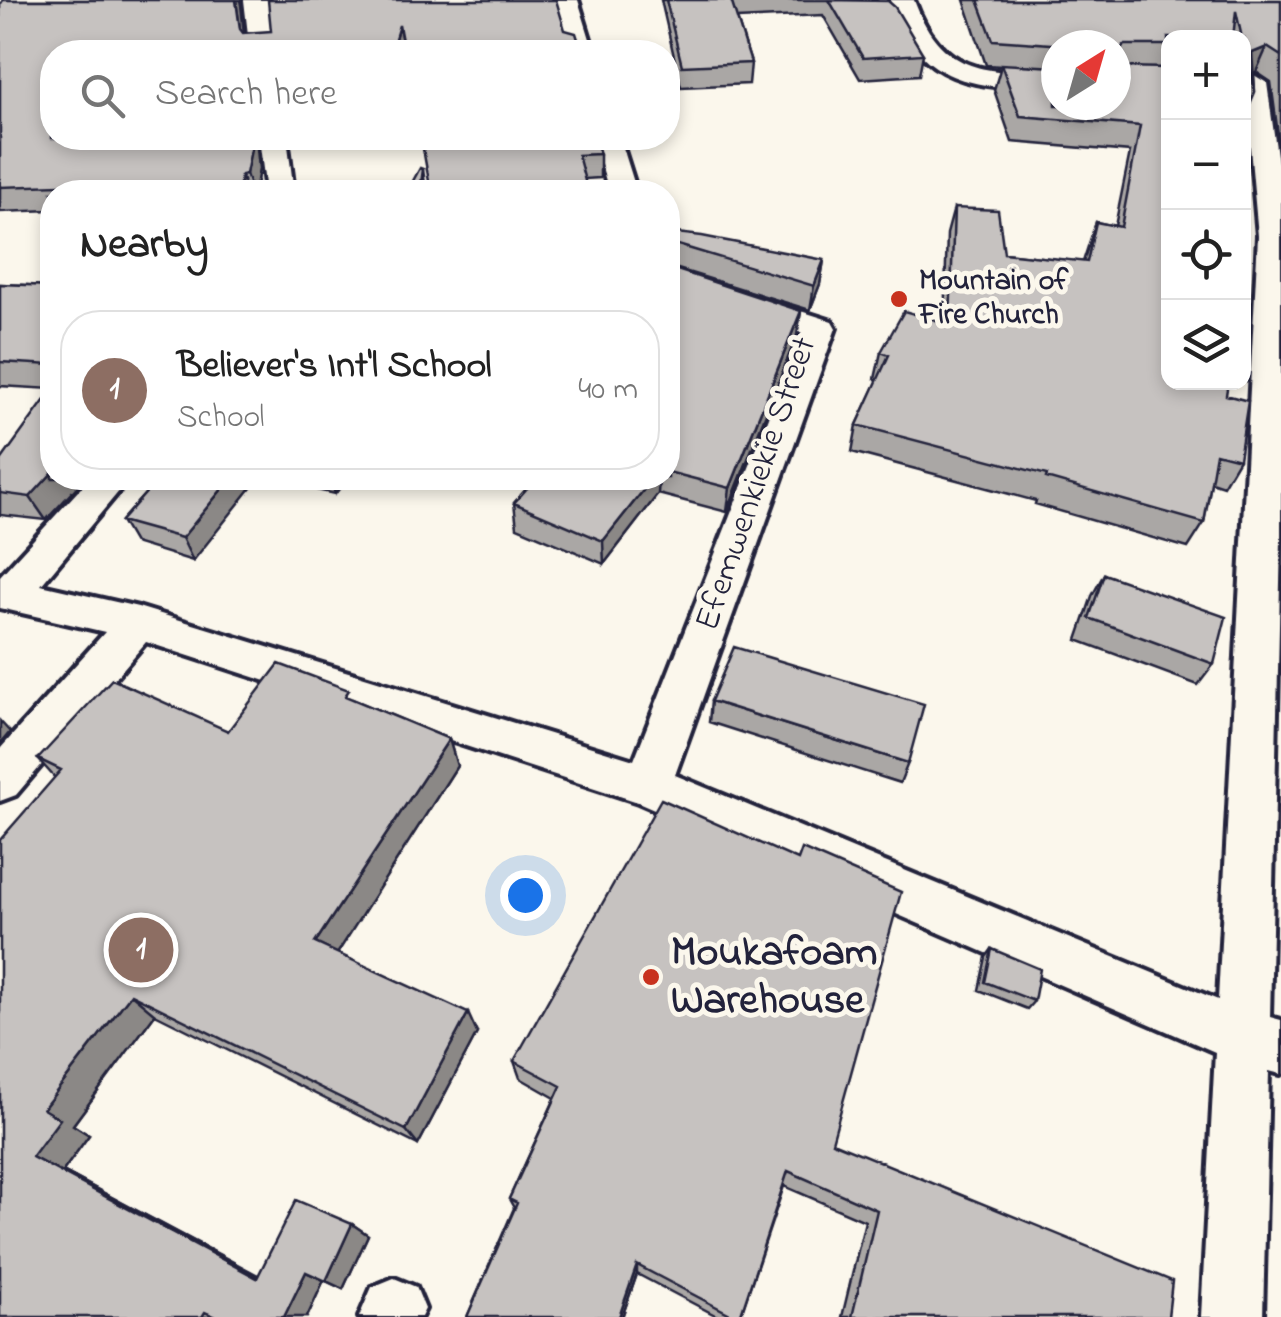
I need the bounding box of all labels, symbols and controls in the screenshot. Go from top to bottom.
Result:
north arrow [1041,30,1131,120]
map controls [1161,30,1251,390]
button: + [1161,30,1251,120]
search box [40,40,680,150]
text: Search here [155,67,337,123]
icon: search [75,68,130,123]
button: − [1161,120,1251,210]
button: locate [1161,210,1251,300]
text: Nearby [80,215,208,276]
place label: Mountain of Fire Church [917,260,1069,338]
marker: Mountain of Fire Church [888,288,910,310]
button: layers [1161,300,1251,390]
street label: Efemwenkiekie Street [683,330,831,638]
text: Believer's Int'l School [177,339,492,395]
text: 1 [109,367,120,414]
text: 40 m [578,367,638,414]
text: School [177,395,265,442]
your location [500,870,551,921]
pin: 1 [108,912,174,988]
place label: Moukafoam Warehouse [671,923,877,1032]
marker: Moukafoam Warehouse [640,966,662,988]

